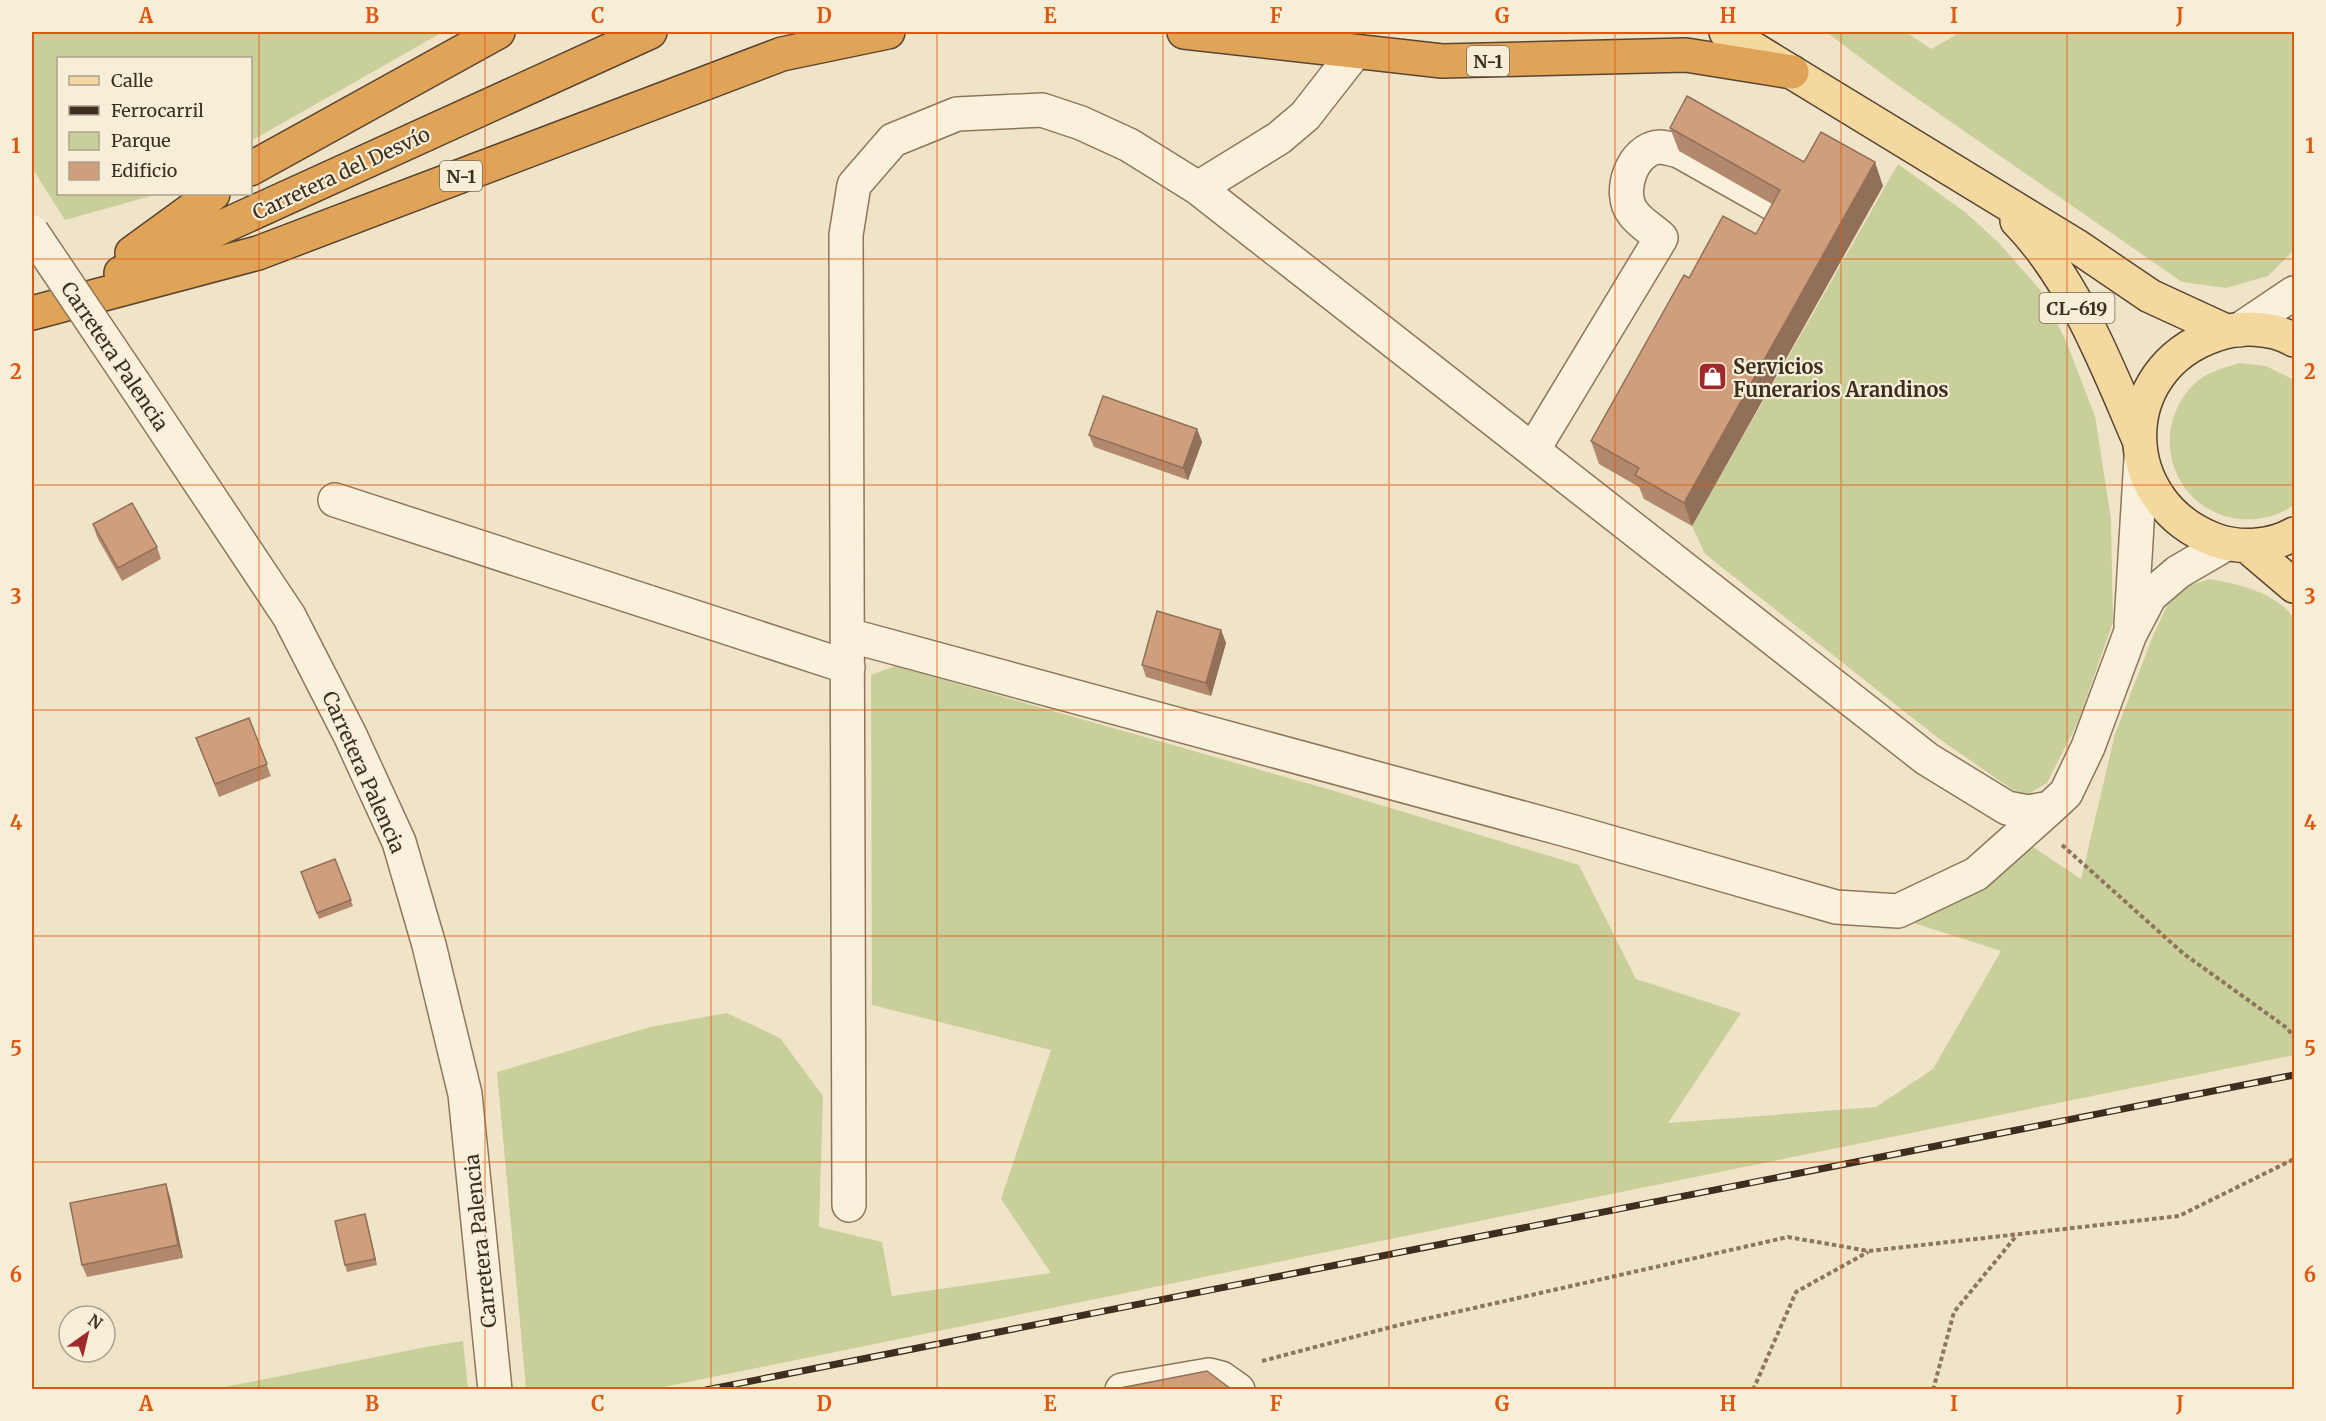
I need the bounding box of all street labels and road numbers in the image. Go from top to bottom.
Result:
road number: N-1 [1467,46,1509,76]
street label: Carretera del Desvío [248,121,434,225]
road number: N-1 [440,161,482,191]
street label: Carretera Palencia [56,277,174,436]
road number: CL-619 [2040,293,2114,323]
street label: Carretera Palencia [317,687,411,857]
street label: Carretera Palencia [458,1153,502,1329]

